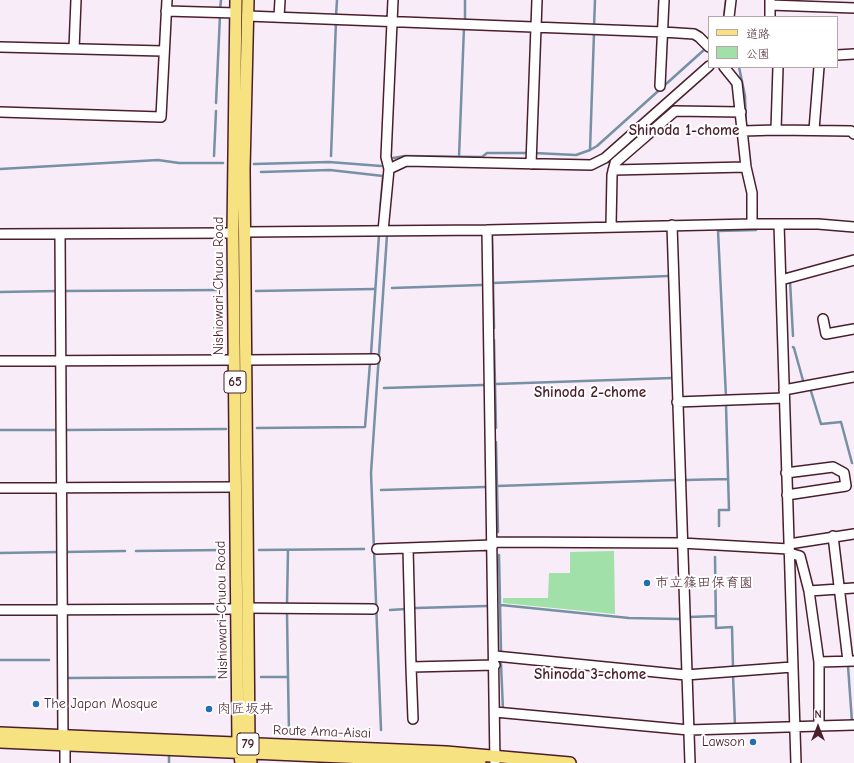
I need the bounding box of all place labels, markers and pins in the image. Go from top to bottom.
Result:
place label: 市立篠田保育園 [655,575,753,591]
marker: 市立篠田保育園 [642,578,652,588]
place label: The Japan Mosque [44,696,157,712]
marker: The Japan Mosque [31,699,41,709]
place label: 肉匠坂井 [217,701,273,717]
marker: 肉匠坂井 [204,704,214,714]
place label: Lawson [702,734,745,750]
marker: Lawson [748,737,758,747]

